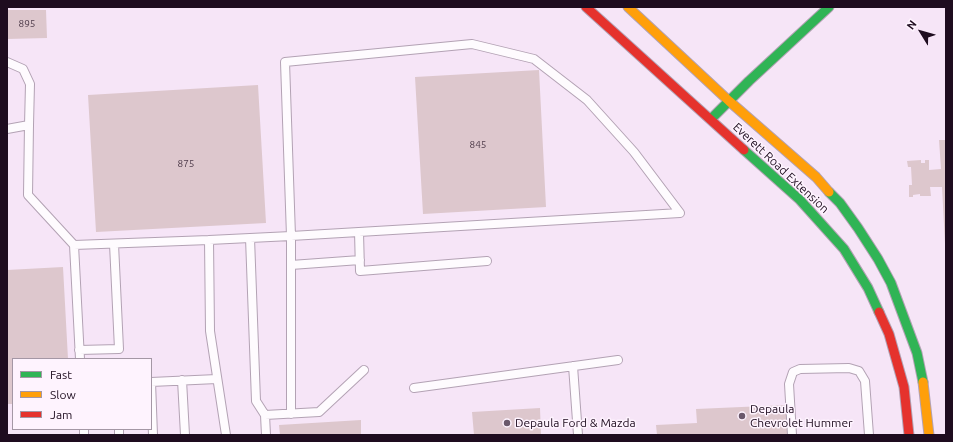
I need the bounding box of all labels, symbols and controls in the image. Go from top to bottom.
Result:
north arrow [901,12,941,52]
house number: 895 [19,18,35,30]
text: N [904,18,919,32]
street label: Everett Road Extension [730,120,832,216]
house number: 845 [470,139,486,151]
house number: 875 [178,158,194,170]
legend [12,358,152,430]
text: Fast [50,368,72,381]
text: Slow [50,388,76,401]
place label: Depaula Chevrolet Hummer [750,402,853,430]
text: Jam [50,408,72,421]
marker: Depaula Chevrolet Hummer [737,411,747,421]
place label: Depaula Ford & Mazda [515,416,636,430]
marker: Depaula Ford & Mazda [502,418,512,428]

